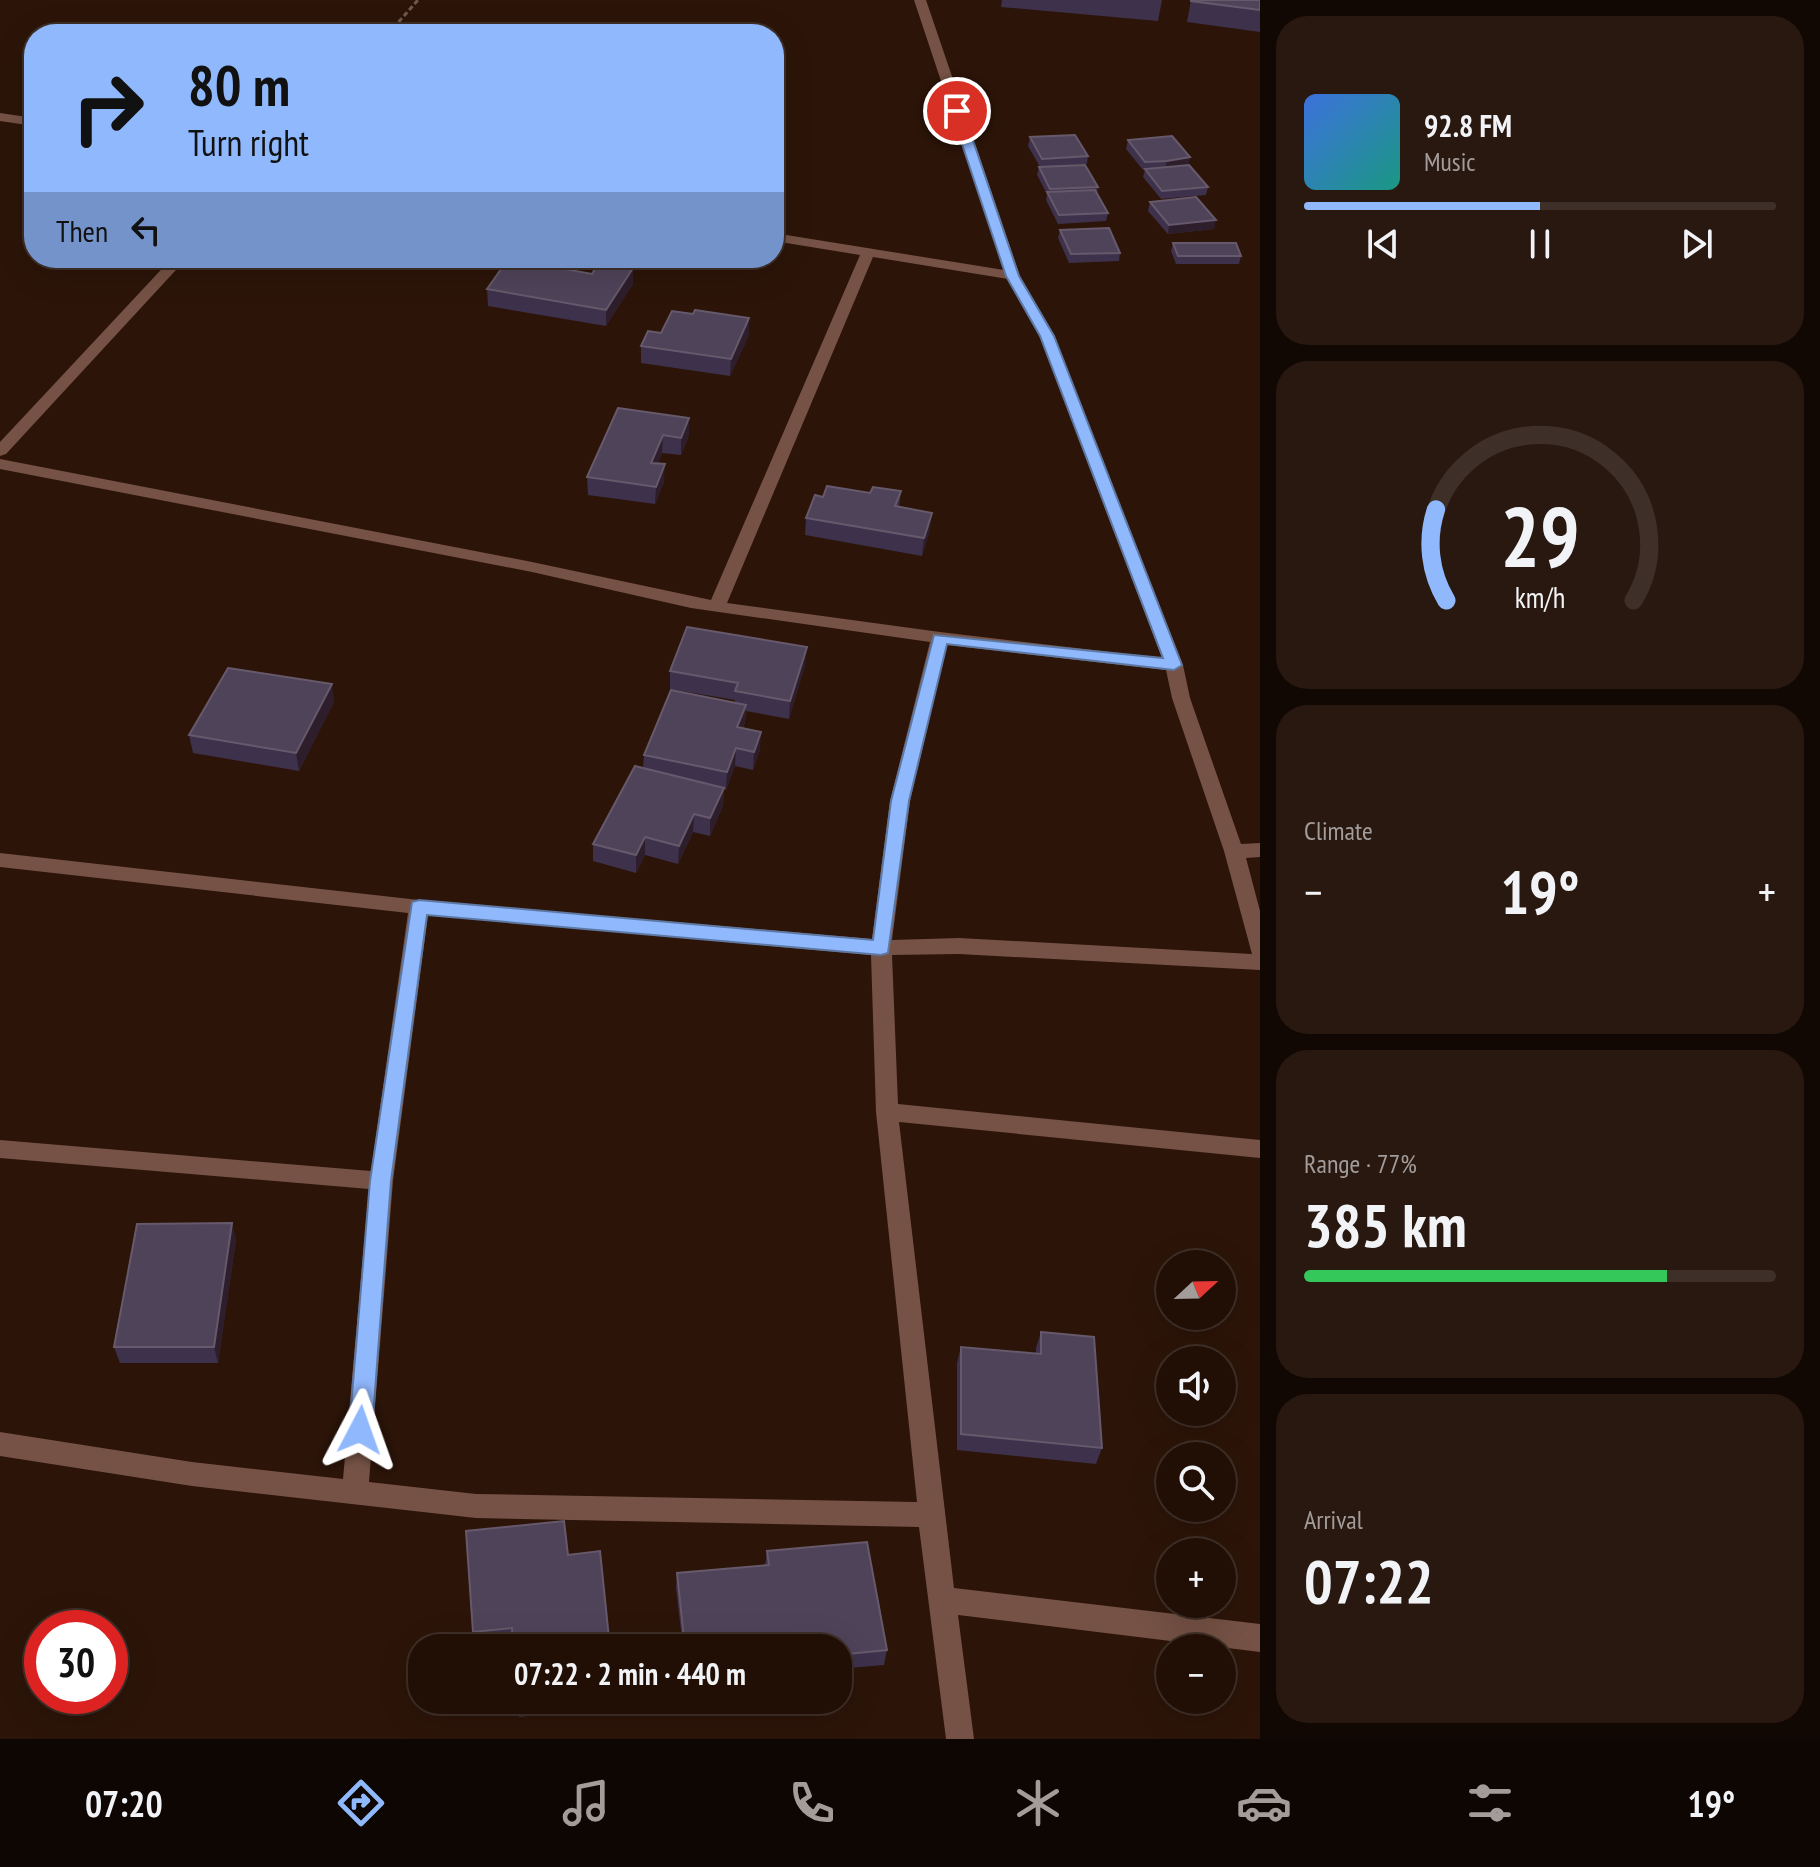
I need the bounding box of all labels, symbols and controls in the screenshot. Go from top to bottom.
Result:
text: 80 m [188,49,290,121]
icon: right [56,56,160,160]
pin [923,77,991,145]
icon: arrive [935,89,979,133]
text: 92.8 FM [1424,106,1512,145]
text: Turn right [188,119,309,166]
text: Music [1424,145,1476,178]
icon: left [124,208,168,252]
text: Then [56,211,108,250]
icon: previous [1361,222,1405,266]
icon: pause [1518,222,1562,266]
icon: next [1675,222,1719,266]
text: 29 [1500,481,1580,589]
text: km/h [1515,579,1565,616]
text: Climate [1304,814,1373,847]
text: 19° [1500,853,1580,931]
text: − [1304,863,1322,920]
text: + [1758,863,1776,920]
text: Range · 77% [1304,1147,1417,1180]
text: 385 km [1304,1186,1467,1264]
north arrow [1156,1250,1236,1330]
map controls [1156,1250,1236,1714]
button: sound [1156,1346,1236,1426]
position arrow [318,1388,402,1472]
button: search [1156,1442,1236,1522]
text: Arrival [1304,1503,1363,1536]
button: + [1156,1538,1236,1618]
text: 07:22 [1304,1542,1434,1620]
speed limit sign: 30 [24,1610,128,1714]
button: − [1156,1634,1236,1714]
text: 07:22 · 2 min · 440 m [514,1654,746,1693]
icon: directions [333,1775,389,1831]
icon: music [558,1775,614,1831]
icon: phone [784,1775,840,1831]
icon: climate [1010,1775,1066,1831]
icon: car [1236,1775,1292,1831]
icon: filters [1462,1775,1518,1831]
text: 07:20 [85,1780,163,1827]
text: 19° [1687,1780,1735,1827]

